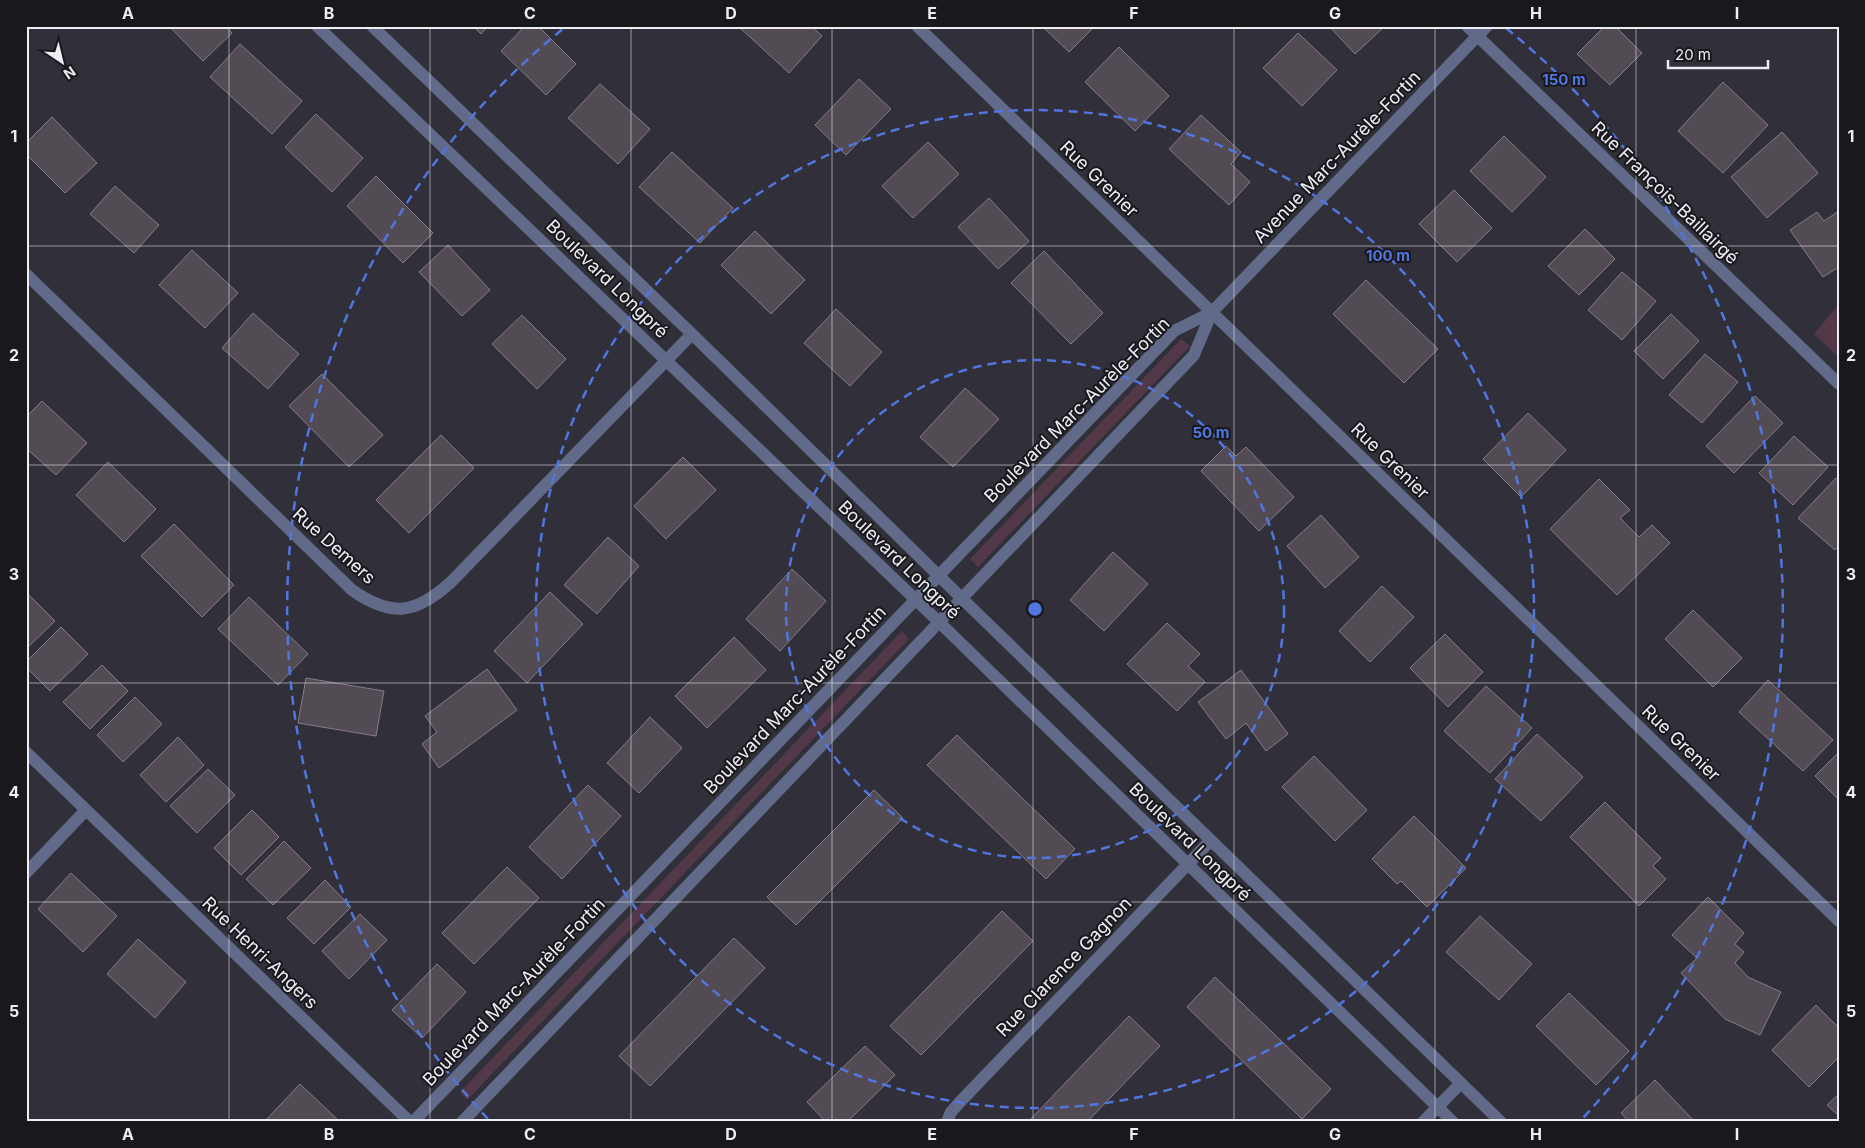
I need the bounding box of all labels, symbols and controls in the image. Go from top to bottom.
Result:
text: A [122,3,134,23]
text: B [324,3,334,23]
text: C [524,3,536,23]
text: D [725,3,737,23]
text: E [927,3,937,23]
text: F [1129,3,1139,23]
text: G [1329,3,1341,23]
text: H [1530,3,1542,23]
text: I [1735,3,1739,23]
north arrow [38,38,88,88]
scale bar [1668,38,1768,70]
text: 20 m [1675,45,1711,64]
text: N [60,63,79,83]
street label: Avenue Marc-Aurèle-Fortin [1249,66,1424,247]
text: 150 m [1542,70,1586,89]
street label: Rue François-Baillairgé [1588,117,1743,268]
text: 1 [11,126,17,146]
text: 1 [1848,126,1854,146]
street label: Rue Grenier [1056,136,1143,221]
street label: Boulevard Longpré [542,215,673,342]
text: 100 m [1366,246,1410,265]
street label: Boulevard Marc-Aurèle-Fortin [980,313,1174,507]
text: 2 [9,345,19,365]
text: 2 [1846,345,1856,365]
street label: Rue Grenier [1347,418,1434,503]
text: 50 m [1193,423,1229,442]
street label: Boulevard Longpré [834,496,965,623]
street label: Rue Demers [289,503,380,588]
text: 3 [9,564,19,584]
text: 3 [1846,564,1856,584]
centre of rings [1026,600,1044,618]
street label: Boulevard Marc-Aurèle-Fortin [699,601,890,798]
street label: Rue Grenier [1638,700,1725,785]
street label: Boulevard Longpré [1125,778,1256,905]
text: 4 [9,782,20,802]
text: 4 [1846,782,1857,802]
street label: Rue Henri-Angers [198,892,322,1013]
street label: Boulevard Marc-Aurèle-Fortin [418,893,609,1090]
street label: Rue Clarence Gagnon [992,893,1136,1041]
text: 5 [9,1001,19,1021]
text: 5 [1846,1001,1856,1021]
text: A [122,1124,134,1144]
text: B [324,1124,334,1144]
text: C [524,1124,536,1144]
text: D [725,1124,737,1144]
text: E [927,1124,937,1144]
text: F [1129,1124,1139,1144]
text: G [1329,1124,1341,1144]
text: H [1530,1124,1542,1144]
text: I [1735,1124,1739,1144]

